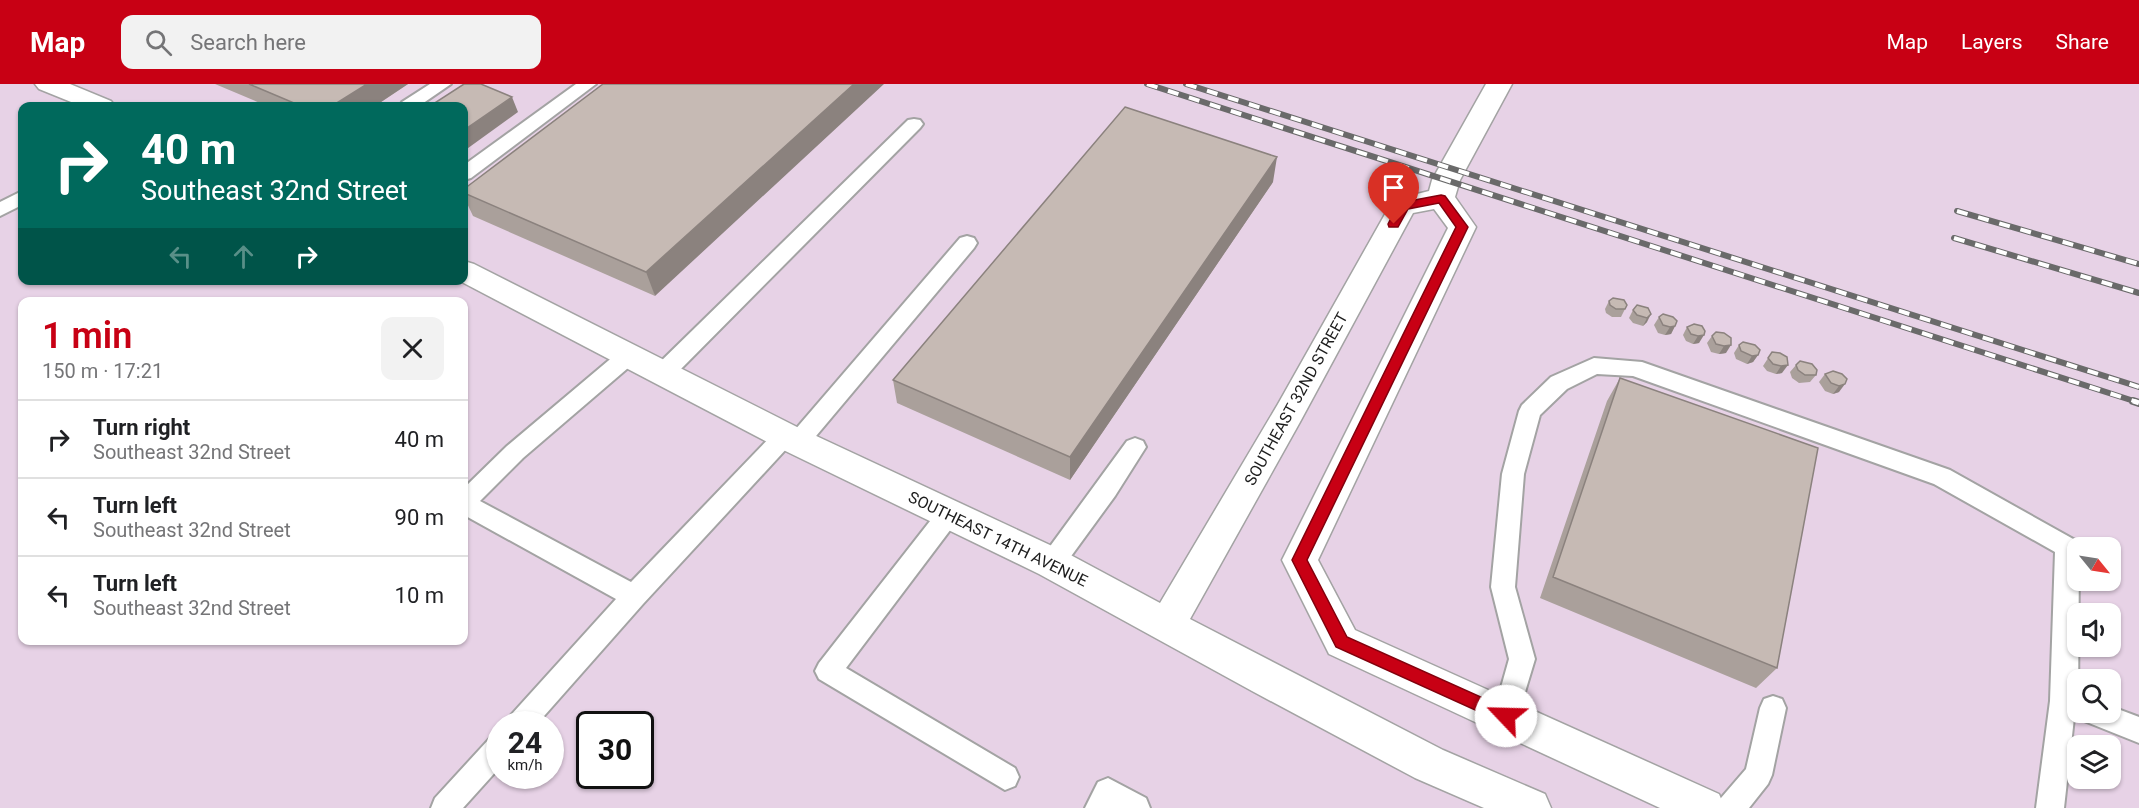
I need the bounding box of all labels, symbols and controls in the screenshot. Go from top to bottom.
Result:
search box [121,15,541,69]
text: Map [30,26,85,59]
icon: search [142,26,175,59]
text: Search here [190,30,306,55]
text: Map [1886,30,1928,54]
text: Layers [1961,30,2022,54]
text: Share [2055,30,2109,54]
text: 40 m [141,125,236,174]
icon: right [42,126,120,204]
pin [1368,162,1419,224]
icon: arrive [1377,171,1410,204]
text: Southeast 32nd Street [141,175,408,207]
icon: left [164,240,197,273]
icon: ahead [227,240,260,273]
icon: right [290,240,323,273]
street label: SOUTHEAST 32ND STREET [1240,309,1352,489]
text: 1 min [42,315,132,357]
button: close [381,317,444,380]
text: 150 m · 17:21 [42,359,163,383]
text: Turn right [93,415,190,440]
icon: right [42,423,75,456]
text: 40 m [395,427,444,452]
text: Southeast 32nd Street [93,440,291,464]
street label: SOUTHEAST 14TH AVENUE [905,487,1091,591]
text: Turn left [93,493,177,518]
icon: left [42,501,75,534]
text: 90 m [395,505,444,530]
text: Southeast 32nd Street [93,518,291,542]
north arrow [2067,537,2121,591]
map controls [2067,537,2121,789]
text: Turn left [93,571,177,596]
icon: left [42,579,75,612]
text: 10 m [395,583,444,608]
text: Southeast 32nd Street [93,596,291,620]
button: sound [2067,603,2121,657]
button: search [2067,669,2121,723]
position arrow [1474,684,1538,748]
speed limit sign: 30 [576,711,654,789]
text: 24 [508,725,542,760]
button: layers [2067,735,2121,789]
text: km/h [507,756,543,774]

